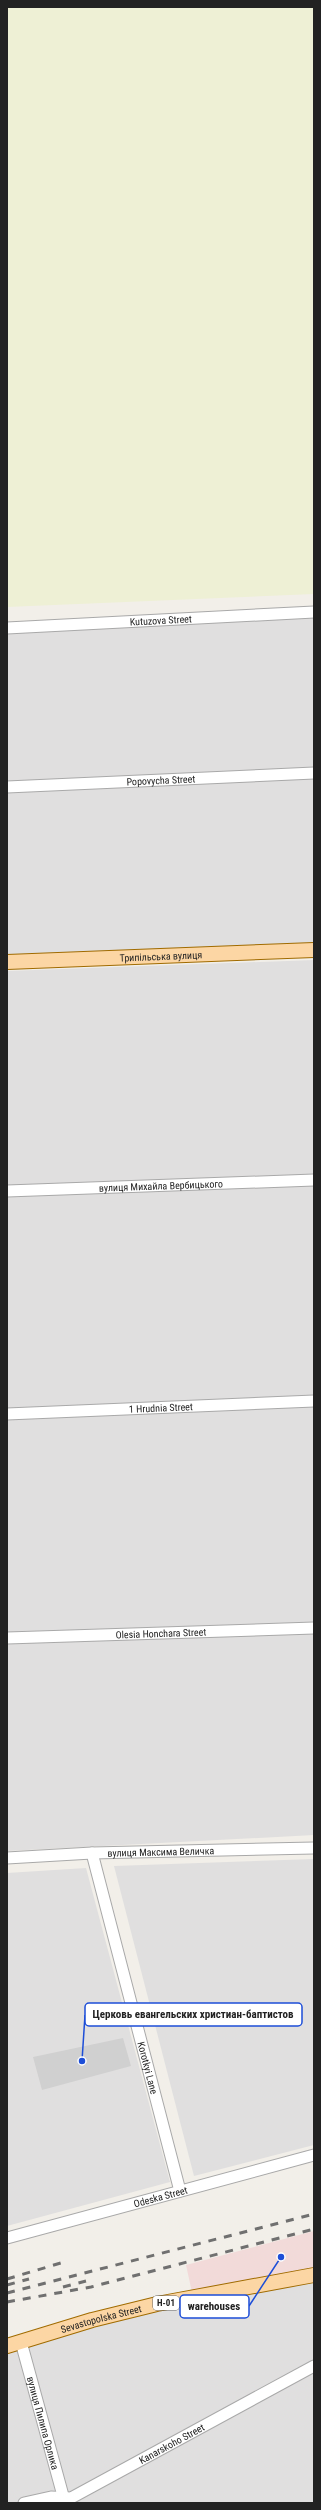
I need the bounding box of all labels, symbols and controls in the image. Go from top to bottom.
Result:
street label: Kutuzova Street [130,613,192,627]
street label: Popovycha Street [126,773,196,787]
street label: Трипільська вулиця [119,949,203,963]
street label: вулиця Михайла Вербицького [99,1178,223,1193]
street label: 1 Hrudnia Street [129,1401,193,1414]
street label: Olesia Honchara Street [115,1626,206,1640]
street label: вулиця Максима Величка [107,1845,215,1858]
callout: Церковь евангельских христиан-баптистов [85,2003,302,2026]
text: Церковь евангельских христиан-баптистов [93,2008,294,2021]
street label: Korotkyi Lane [136,2040,160,2096]
street label: Odeska Street [132,2184,189,2209]
callout: warehouses [180,2295,249,2318]
road number: Н-01 [153,2296,179,2310]
text: warehouses [188,2300,240,2313]
street label: Sevastopolska Street [59,2303,143,2335]
street label: вулиця Пилипа Орлика [25,2375,61,2471]
street label: Kanarskoho Street [137,2421,206,2466]

